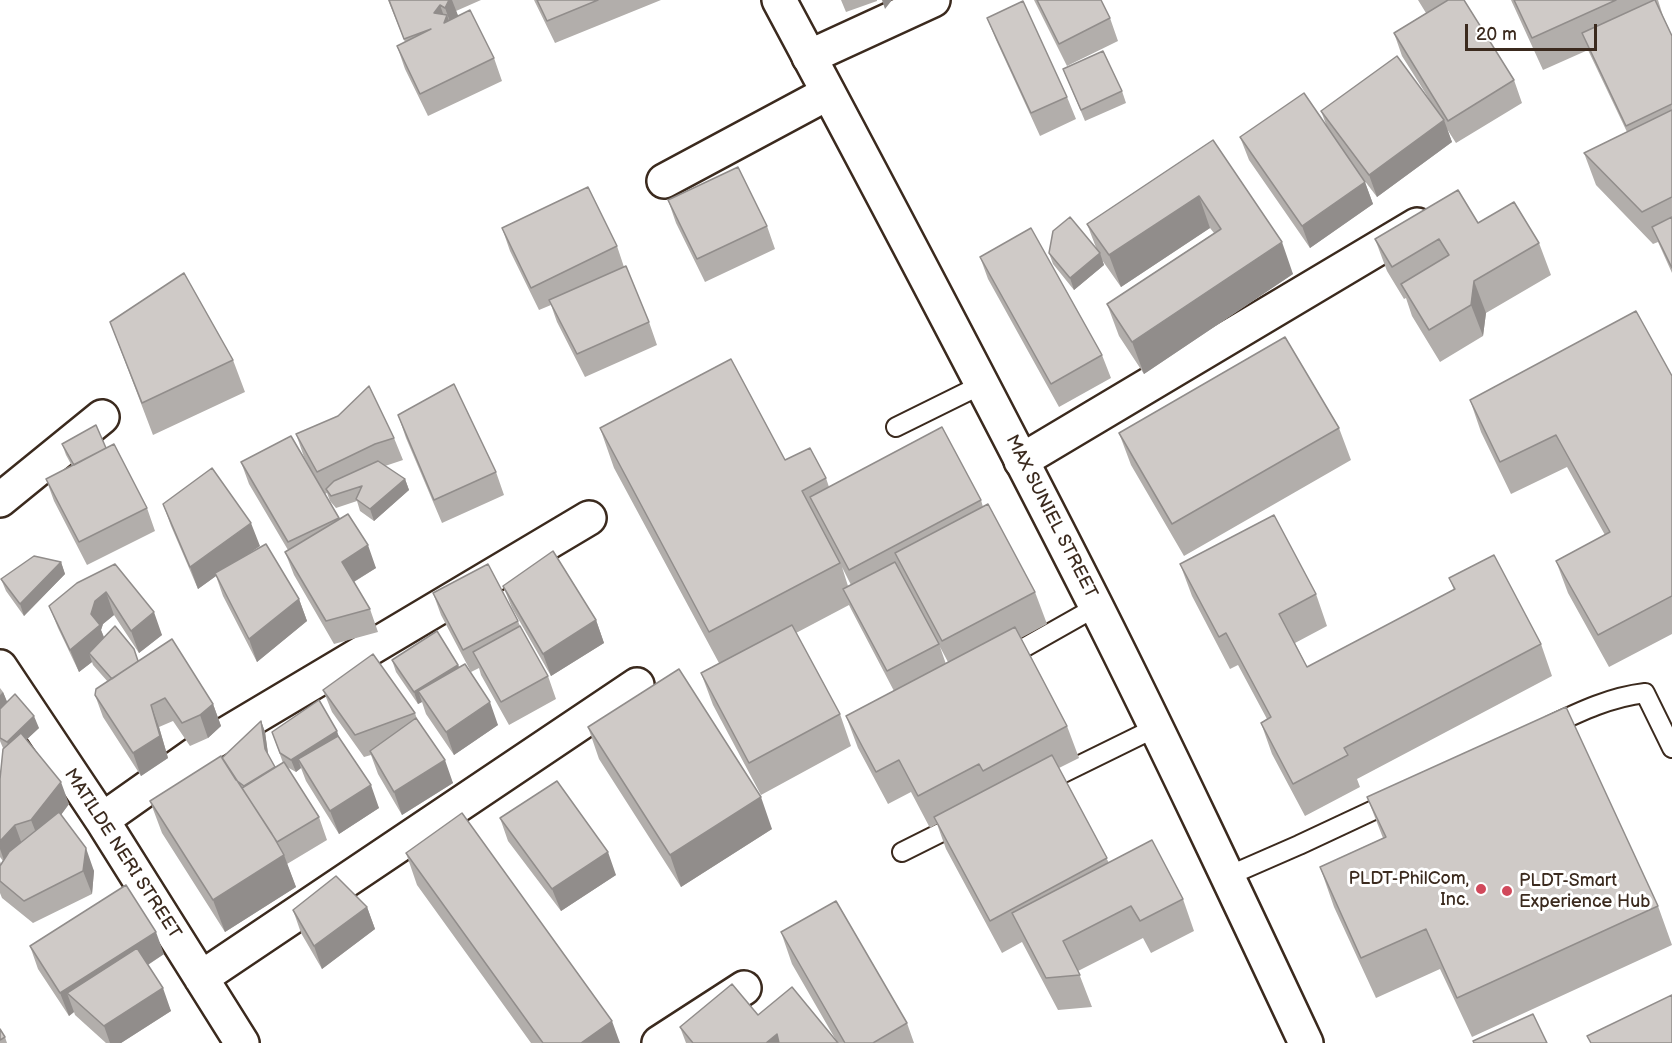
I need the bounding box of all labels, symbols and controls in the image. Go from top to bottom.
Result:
scale bar [1468,12,1600,50]
text: 20 m [1476,24,1517,45]
street label: MAX SUNIEL STREET [1000,432,1102,602]
street label: MATILDE NERI STREET [59,765,185,943]
place label: PLDT-PhilCom, Inc. [1348,868,1469,910]
place label: PLDT-Smart Experience Hub [1519,870,1650,912]
marker: PLDT-PhilCom, Inc. [1474,882,1488,896]
marker: PLDT-Smart Experience Hub [1500,884,1514,898]

